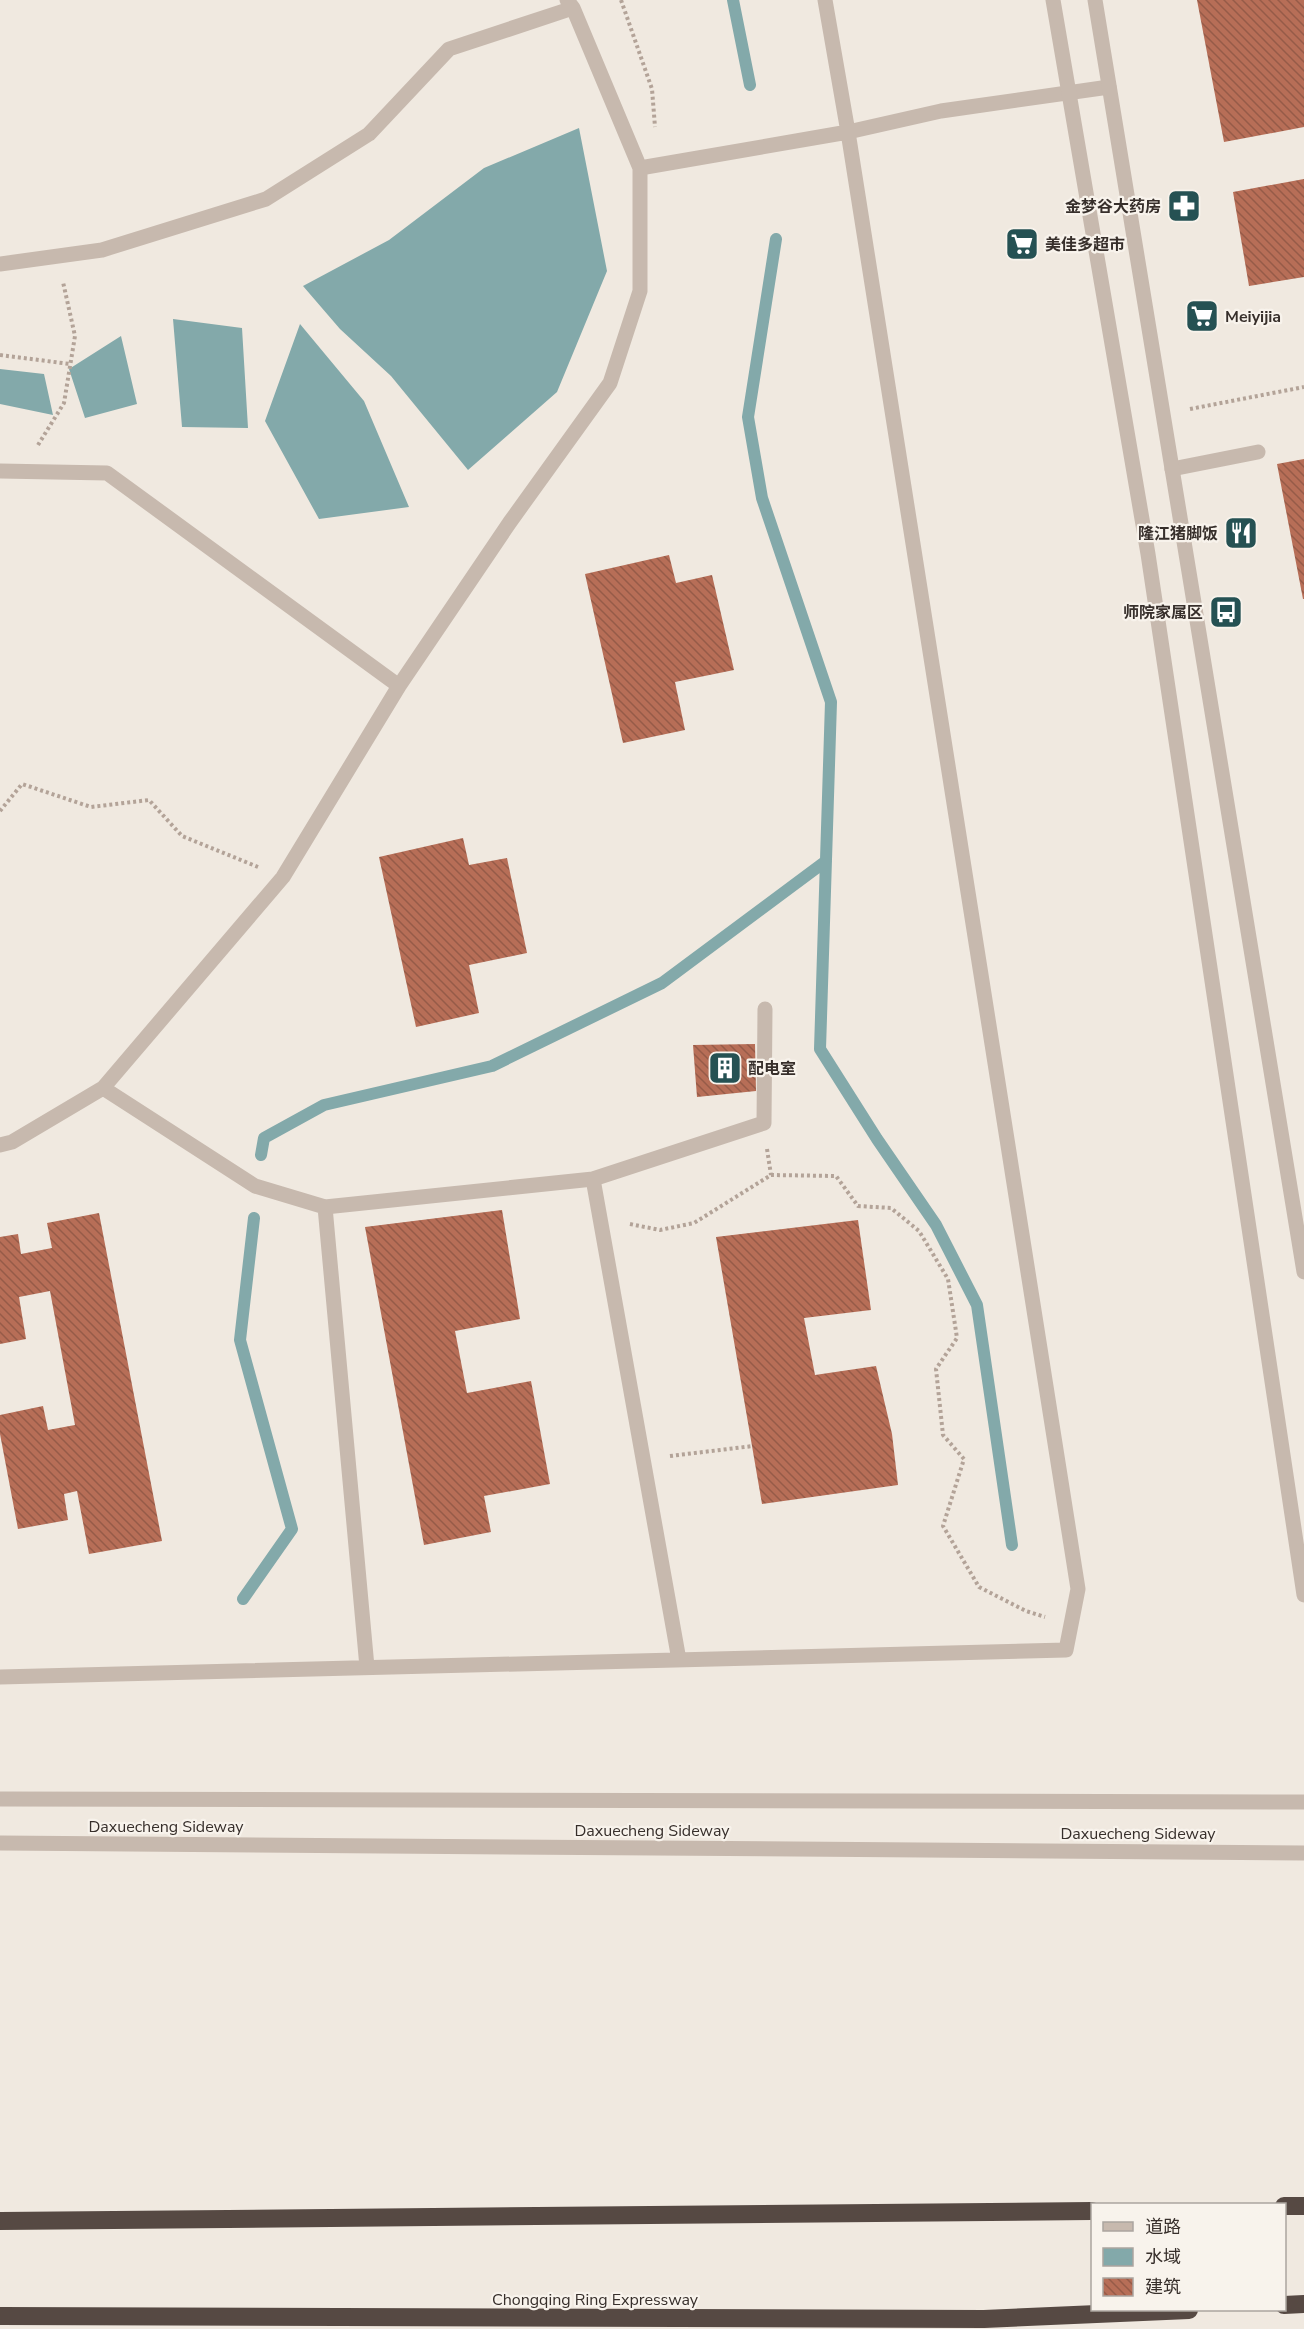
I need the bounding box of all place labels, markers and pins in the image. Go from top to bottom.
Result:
pharmacy icon: 金梦谷大药房 [1166,188,1202,224]
place label: 金梦谷大药房 [1065,196,1161,218]
supermarket icon: 美佳多超市 [1004,226,1040,262]
place label: 美佳多超市 [1045,234,1125,256]
supermarket icon: Meiyijia [1184,298,1220,334]
place label: Meiyijia [1225,306,1281,328]
restaurant icon: 隆江猪脚饭 [1223,515,1259,551]
place label: 隆江猪脚饭 [1138,523,1218,545]
bus stop icon: 师院家属区 [1208,594,1244,630]
place label: 师院家属区 [1123,602,1203,624]
building icon: 配电室 [707,1050,743,1086]
place label: 配电室 [748,1058,796,1080]

